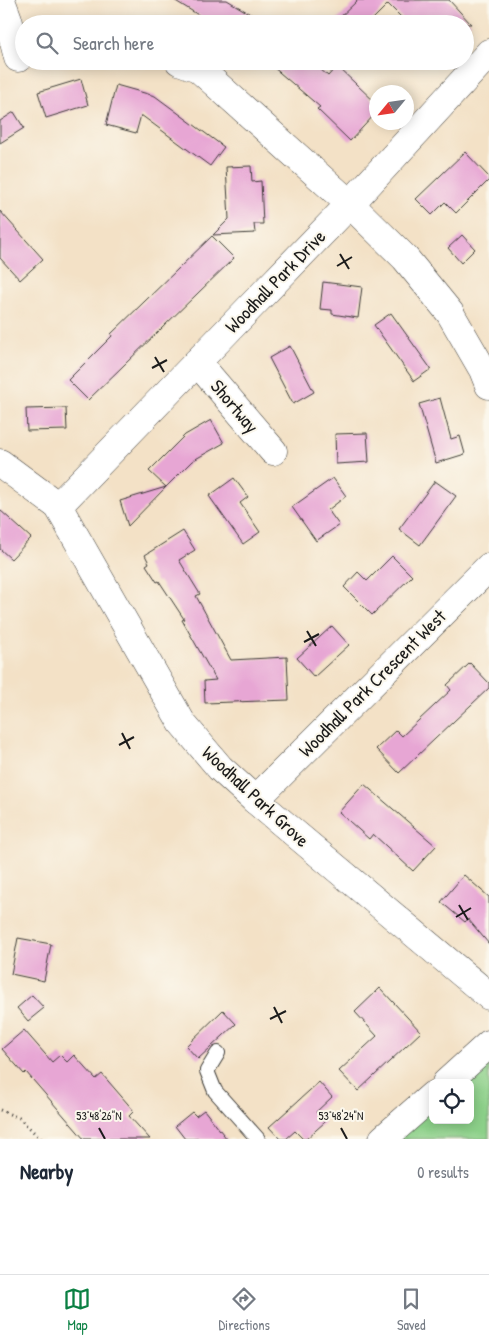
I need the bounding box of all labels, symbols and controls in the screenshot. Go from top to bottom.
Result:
search box [15,15,474,70]
icon: search [33,29,61,57]
text: Search here [73,30,154,56]
north arrow [369,85,414,130]
street label: Woodhall Park Drive [219,223,331,338]
street label: Shortway [205,374,265,438]
street label: Woodhall Park Crescent West [293,603,452,762]
street label: Woodhall Park Grove [197,739,316,853]
map controls [429,1079,474,1124]
button: locate [429,1079,474,1124]
text: 53°48'26"N [76,1107,122,1124]
text: 53°48'24"N [318,1107,364,1124]
text: Nearby [20,1157,73,1186]
text: 0 results [417,1161,469,1183]
tab: Map [63,1285,91,1334]
tab: Directions [218,1285,270,1334]
tab: Saved [397,1285,426,1334]

